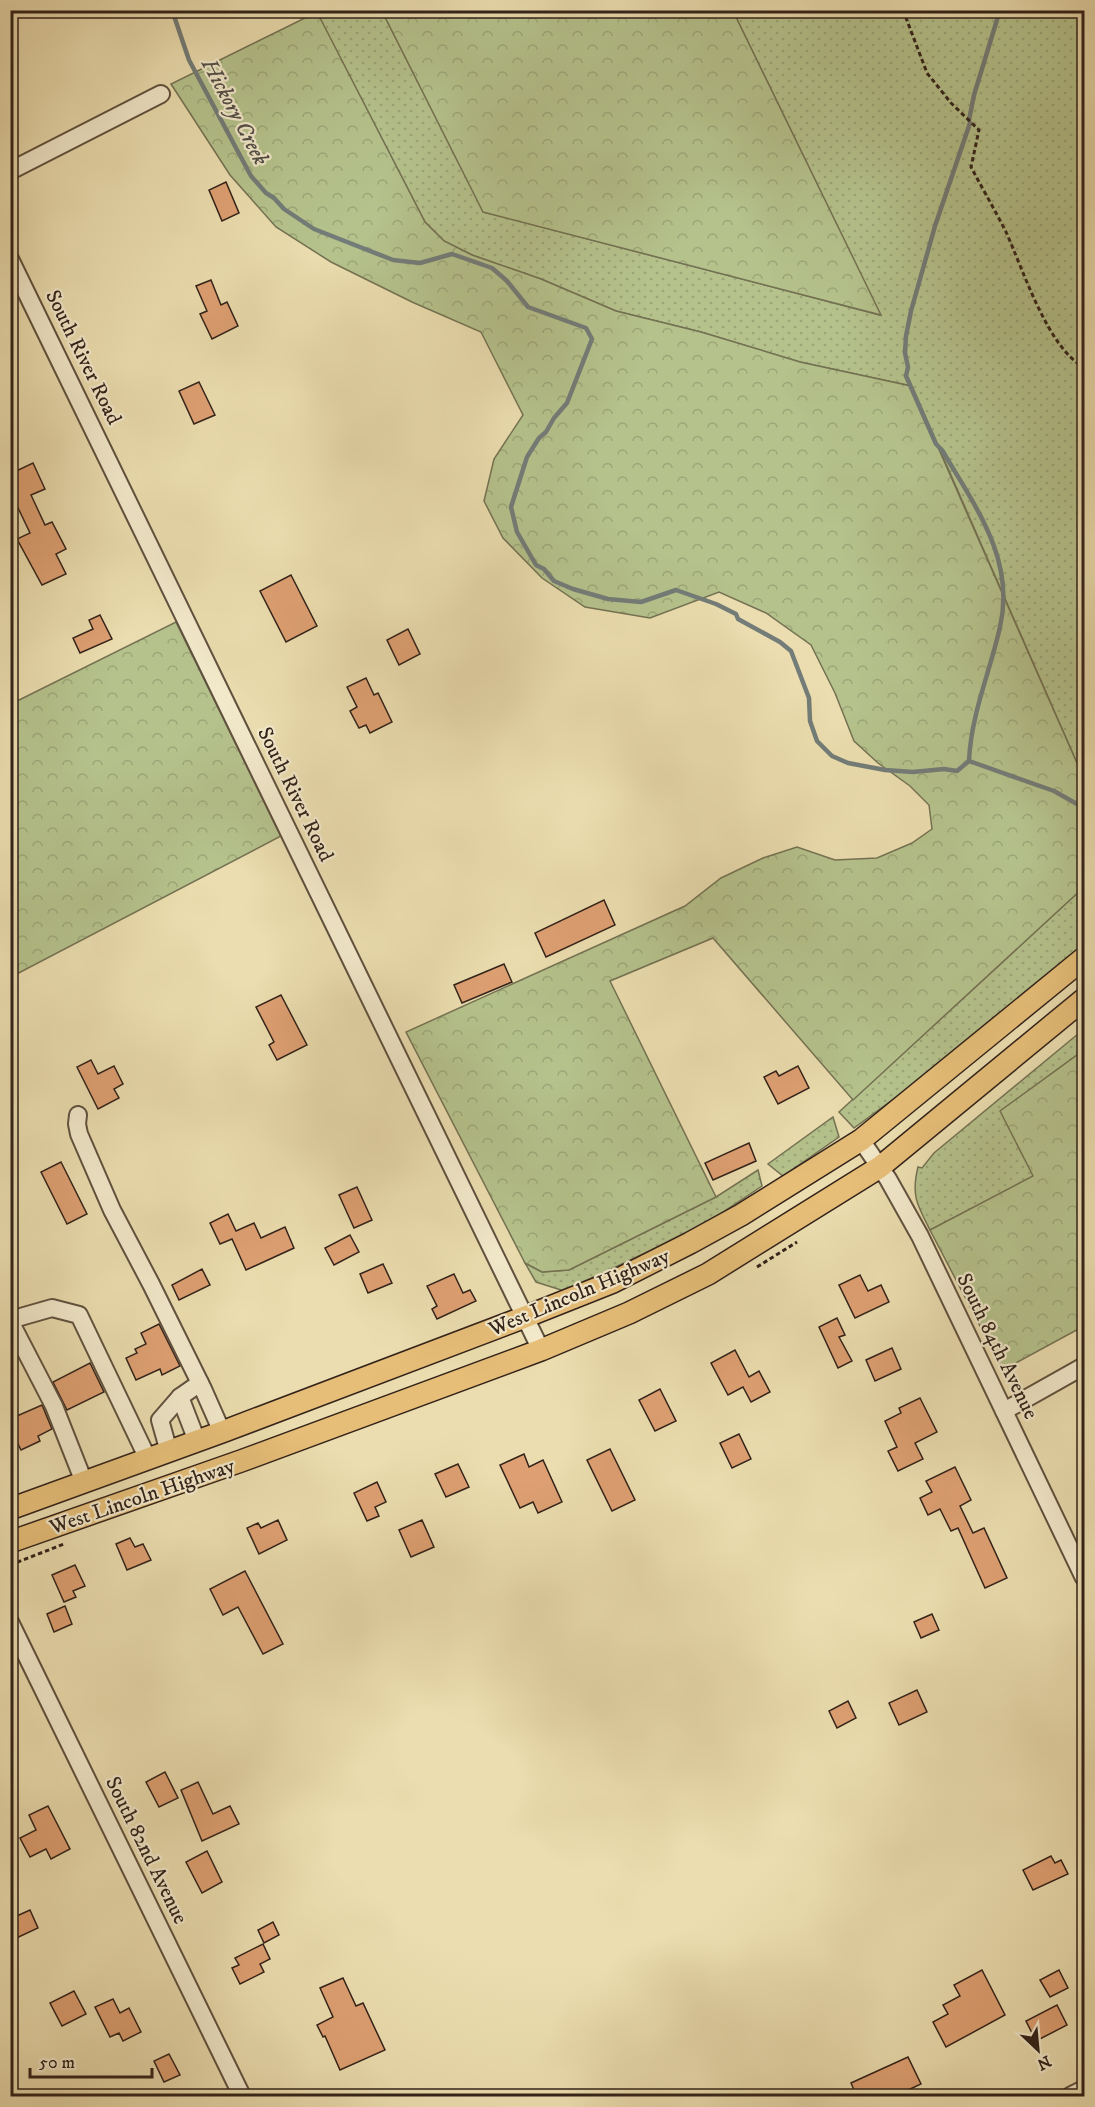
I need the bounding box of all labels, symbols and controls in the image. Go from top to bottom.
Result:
water label: Hickory Creek [195,53,275,171]
street label: South River Road [39,286,127,430]
street label: South River Road [251,723,339,867]
street label: West Lincoln Highway [484,1243,675,1343]
street label: South 84th Avenue [951,1269,1044,1424]
street label: West Lincoln Highway [45,1453,239,1541]
street label: South 82nd Avenue [99,1772,193,1929]
north arrow [1008,2020,1068,2080]
scale bar [30,2041,152,2079]
text: N [1034,2051,1054,2074]
text: 50 m [39,2052,75,2074]

